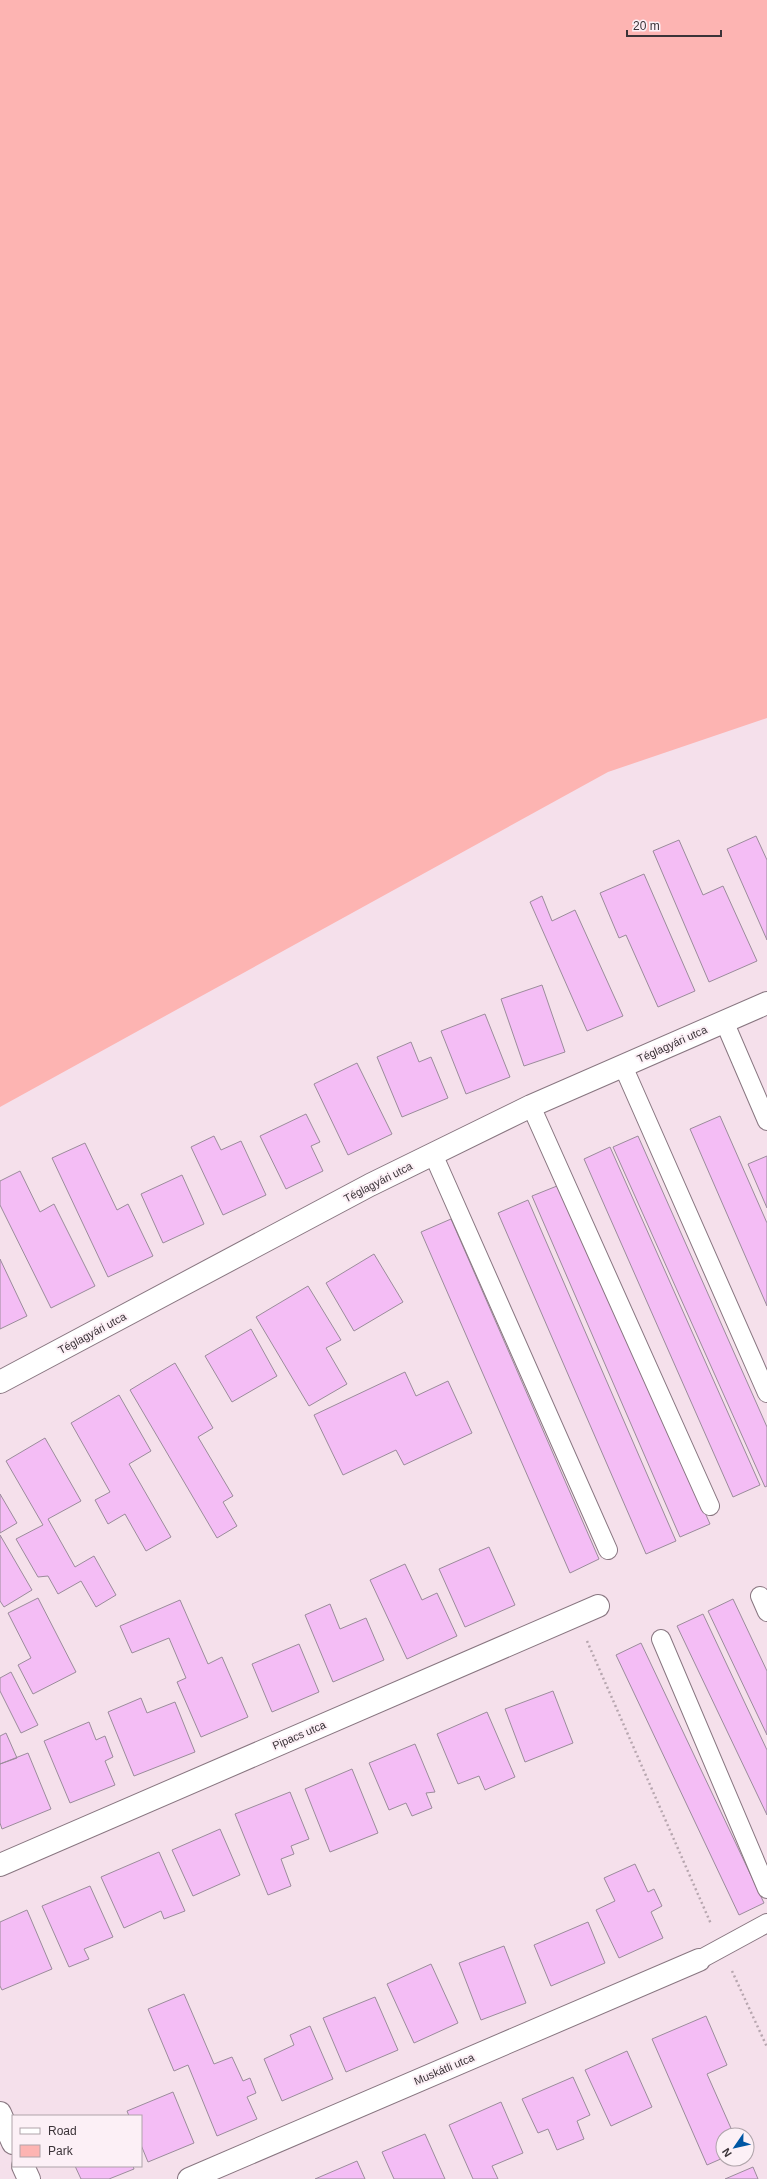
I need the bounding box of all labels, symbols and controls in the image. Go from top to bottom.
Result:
scale bar [627,12,721,38]
text: 20 m [633,19,660,33]
street label: Téglagyári utca [635,1023,710,1065]
street label: Téglagyári utca [342,1159,415,1204]
street label: Téglagyári utca [56,1310,129,1356]
street label: Pipacs utca [270,1718,328,1752]
street label: Muskátli utca [412,2051,477,2087]
legend [12,2115,142,2167]
text: Road [48,2124,77,2138]
north arrow [715,2127,755,2167]
text: Park [48,2144,74,2158]
text: N [719,2146,734,2159]

